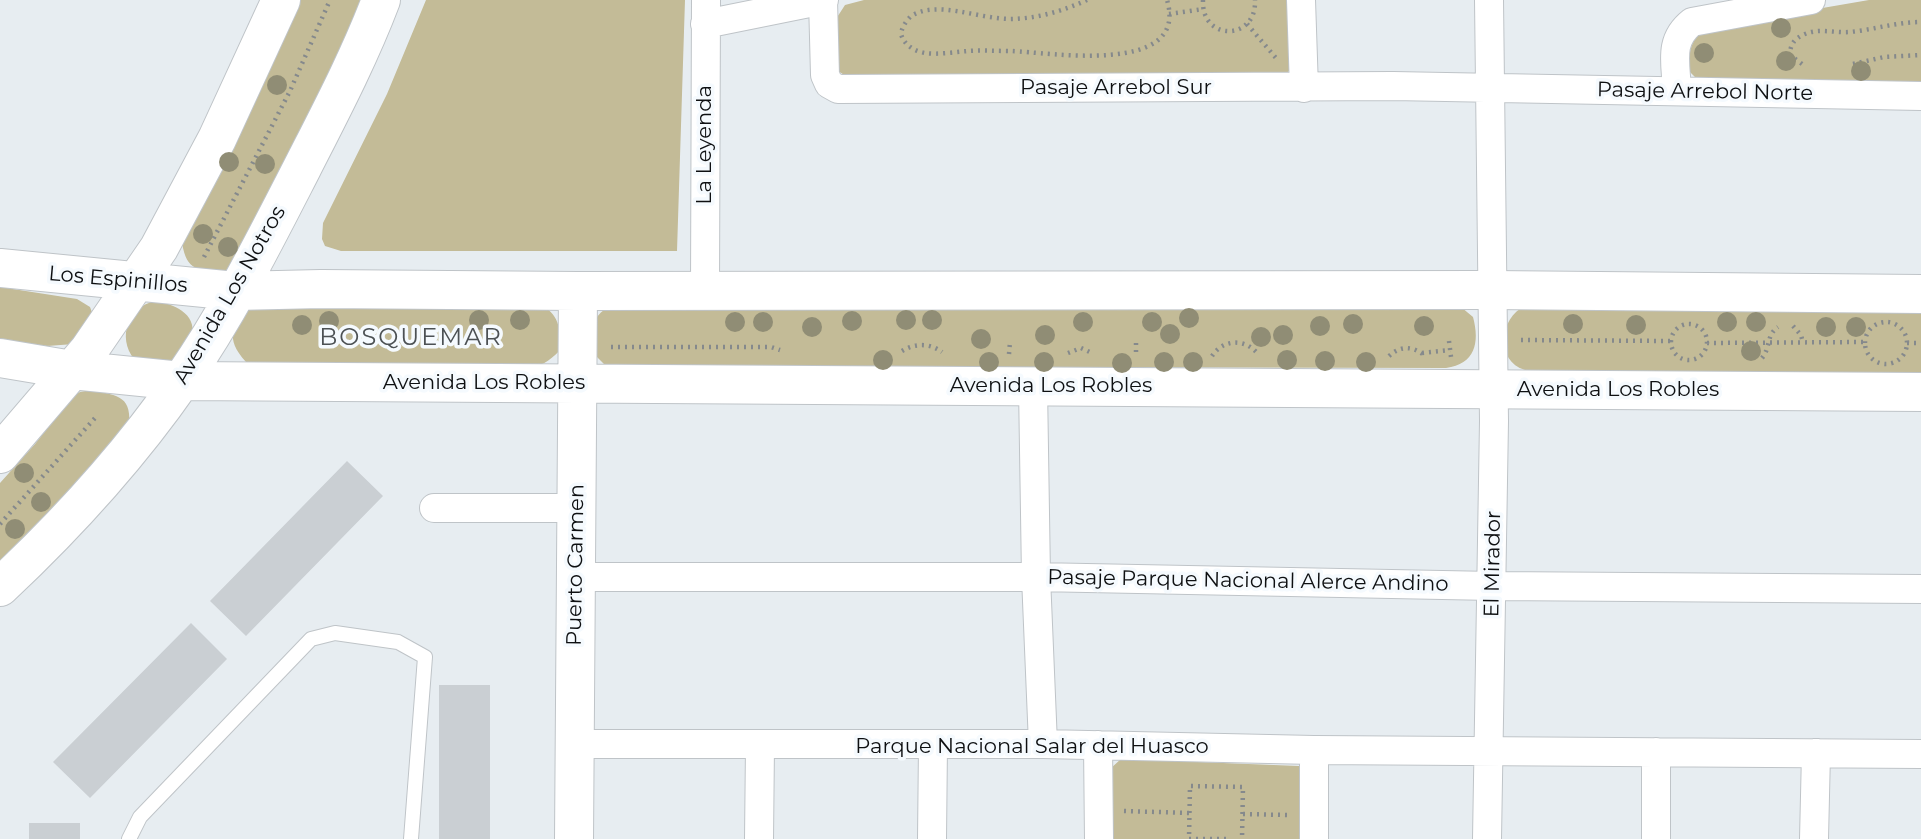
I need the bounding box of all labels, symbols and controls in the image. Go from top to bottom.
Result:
street label: Pasaje Arrebol Sur [1020,75,1212,101]
street label: Pasaje Arrebol Norte [1597,78,1813,106]
street label: La Leyenda [692,85,718,205]
street label: Avenida Los Notros [169,201,291,389]
street label: Los Espinillos [47,261,189,299]
district label: BOSQUEMAR [320,324,502,352]
street label: Avenida Los Robles [383,370,585,396]
street label: Avenida Los Robles [950,373,1152,399]
street label: Avenida Los Robles [1517,377,1719,403]
street label: Puerto Carmen [562,484,590,646]
street label: El Mirador [1479,510,1507,618]
street label: Pasaje Parque Nacional Alerce Andino [1047,565,1449,597]
street label: Parque Nacional Salar del Huasco [855,734,1209,760]

